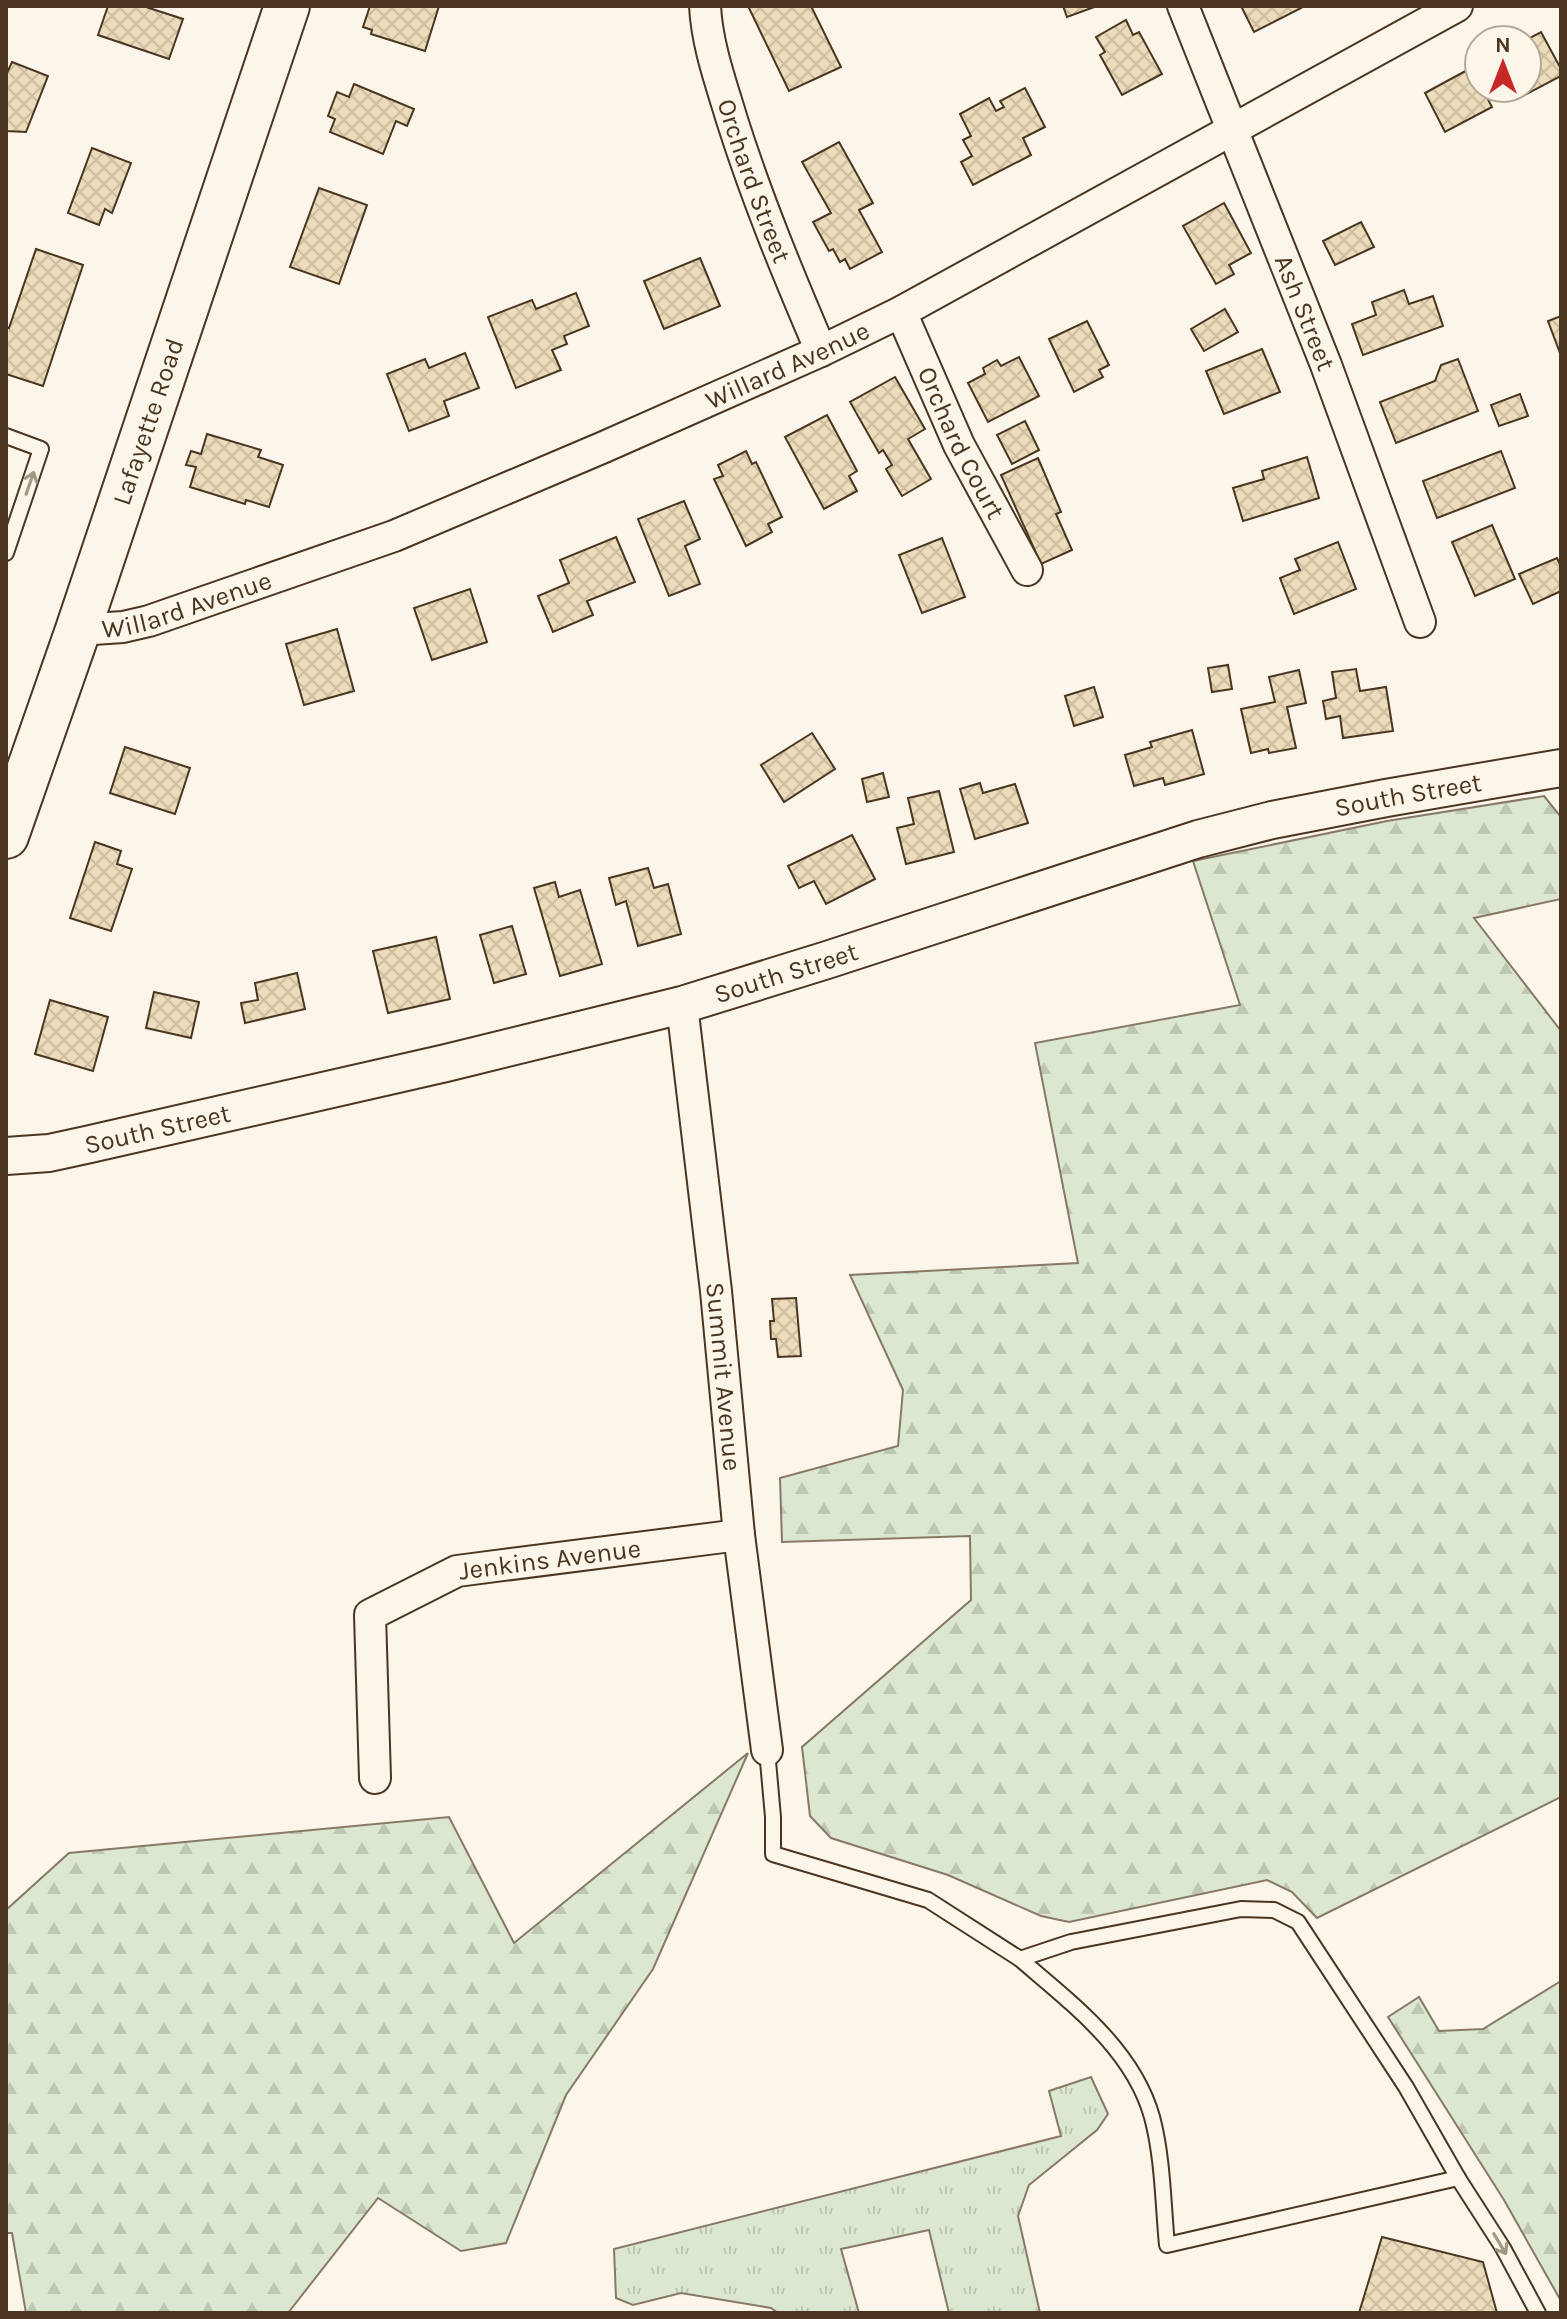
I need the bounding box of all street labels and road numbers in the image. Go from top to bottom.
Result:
street label: Orchard Street [711,95,798,267]
street label: Ash Street [1268,250,1342,375]
street label: Willard Avenue [701,314,874,416]
street label: Lafayette Road [105,334,190,509]
street label: Orchard Court [911,362,1012,524]
street label: Willard Avenue [101,564,275,644]
street label: South Street [1332,766,1484,823]
street label: South Street [710,935,862,1010]
street label: South Street [81,1097,233,1160]
street label: Summit Avenue [700,1280,748,1472]
street label: Jenkins Avenue [457,1532,642,1586]

